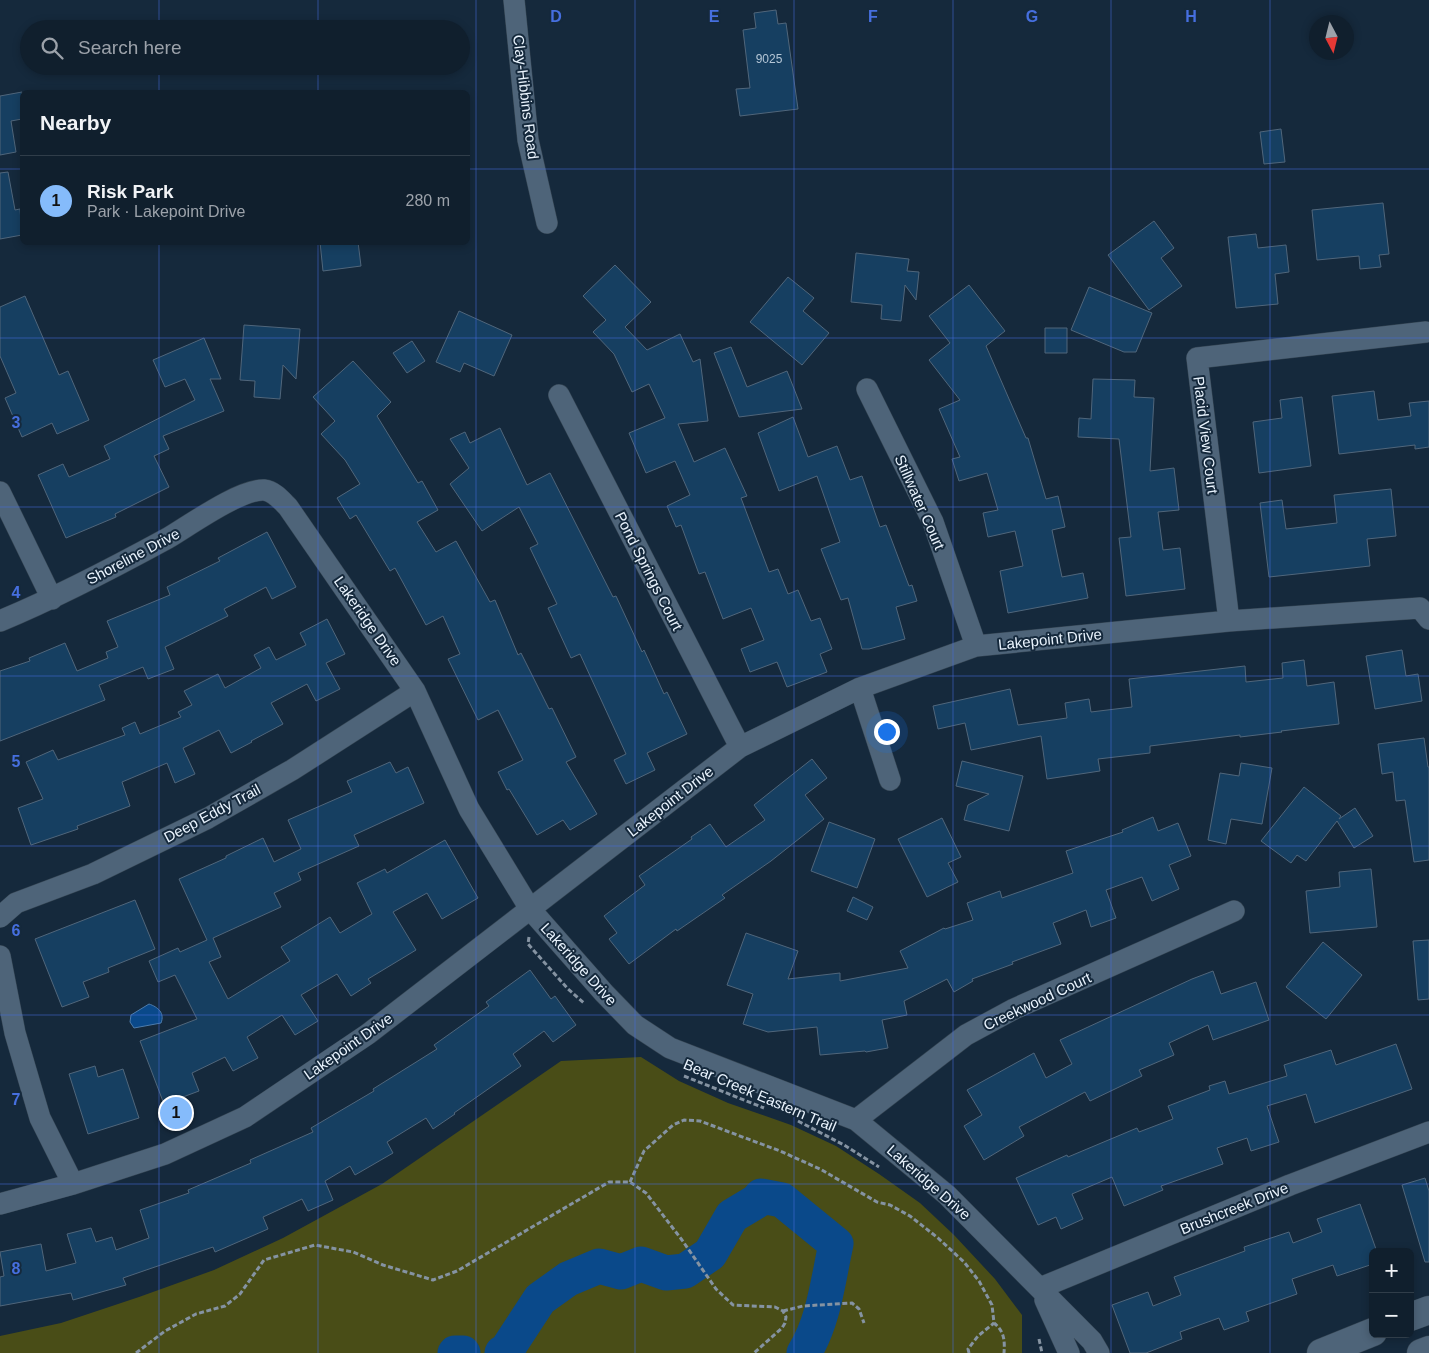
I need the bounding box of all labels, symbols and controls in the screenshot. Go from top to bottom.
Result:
text: D [550,8,562,25]
text: E [709,8,720,25]
text: F [868,8,878,25]
text: G [1026,8,1038,25]
text: H [1185,8,1197,25]
north arrow [1309,15,1354,60]
search box [20,20,470,75]
icon: search [38,34,66,62]
street label: Clay-Hibbins Road [510,34,542,160]
text: Search here [78,37,182,58]
house number: 9025 [756,52,783,66]
text: Nearby [40,111,111,134]
text: Risk Park [87,181,174,202]
text: 1 [52,192,60,209]
text: 280 m [406,192,450,209]
text: Park · Lakepoint Drive [87,203,245,220]
street label: Placid View Court [1190,375,1222,495]
text: 3 [12,414,21,431]
street label: Stillwater Court [892,452,949,553]
street label: Pond Springs Court [612,509,687,634]
street label: Shoreline Drive [84,524,182,588]
street label: Lakeridge Drive [331,573,405,669]
text: 4 [12,584,21,601]
street label: Lakepoint Drive [997,625,1103,653]
your location [874,719,900,745]
text: 5 [12,753,21,770]
street label: Lakepoint Drive [624,762,716,840]
street label: Deep Eddy Trail [161,780,263,846]
street label: Lakeridge Drive [538,919,620,1009]
text: 6 [12,922,21,939]
street label: Creekwood Court [981,968,1094,1033]
street label: Lakepoint Drive [300,1009,396,1083]
street label: Bear Creek Eastern Trail [681,1055,839,1135]
text: 7 [12,1091,21,1108]
pin: 1 [160,1094,192,1132]
street label: Lakeridge Drive [884,1141,974,1223]
street label: Brushcreek Drive [1177,1179,1291,1237]
map controls [1369,1248,1414,1338]
button: + [1369,1248,1414,1293]
text: 8 [12,1260,21,1277]
button: − [1369,1293,1414,1338]

